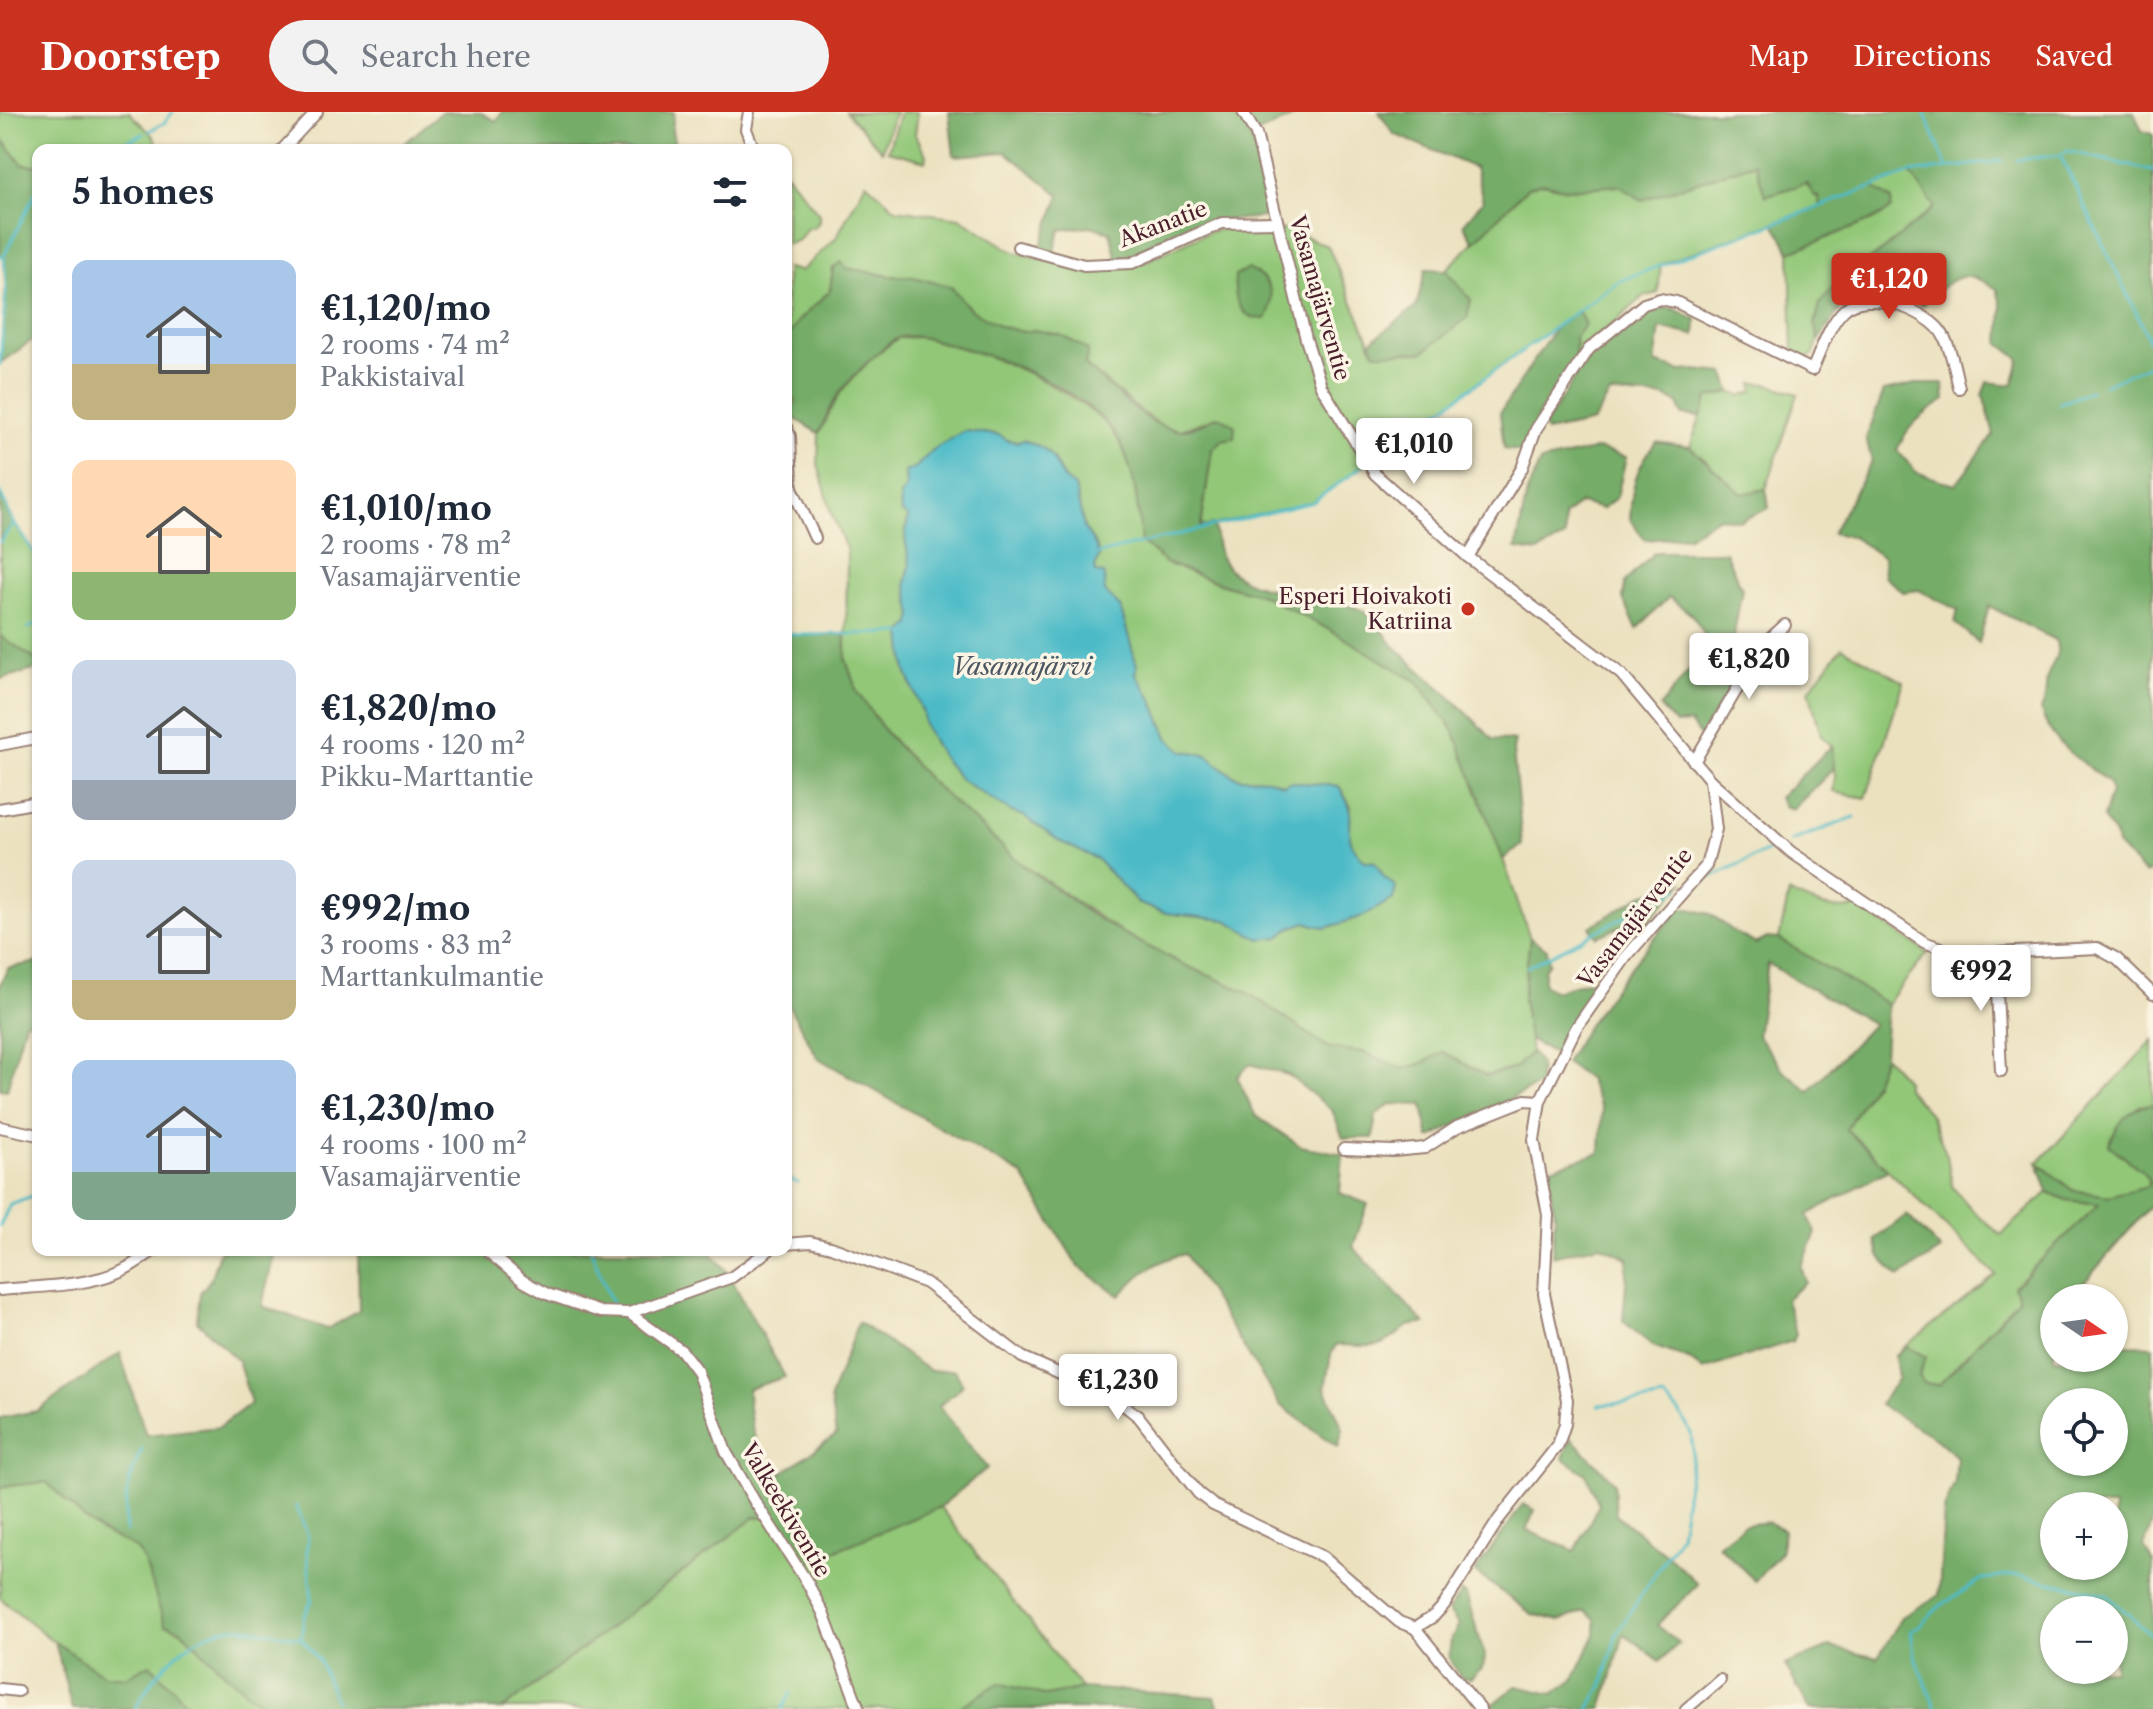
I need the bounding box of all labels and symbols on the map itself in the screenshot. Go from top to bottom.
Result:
street label: Akanatie [1114,195,1211,254]
street label: Vasamajärventie [1283,212,1356,383]
pin: €1,120 [1824,253,1954,321]
pin: €1,010 [1349,418,1479,486]
place label: Esperi Hoivakoti Katriina [1279,583,1452,635]
marker: Esperi Hoivakoti Katriina [1459,600,1477,618]
pin: €1,820 [1684,633,1814,701]
water label: Vasamajärvi [952,652,1094,681]
street label: Vasamajärventie [1571,843,1698,994]
pin: €992 [1934,945,2028,1013]
north arrow [2040,1284,2128,1372]
pin: €1,230 [1053,1354,1183,1422]
street label: Valkeekiventie [735,1437,837,1582]

